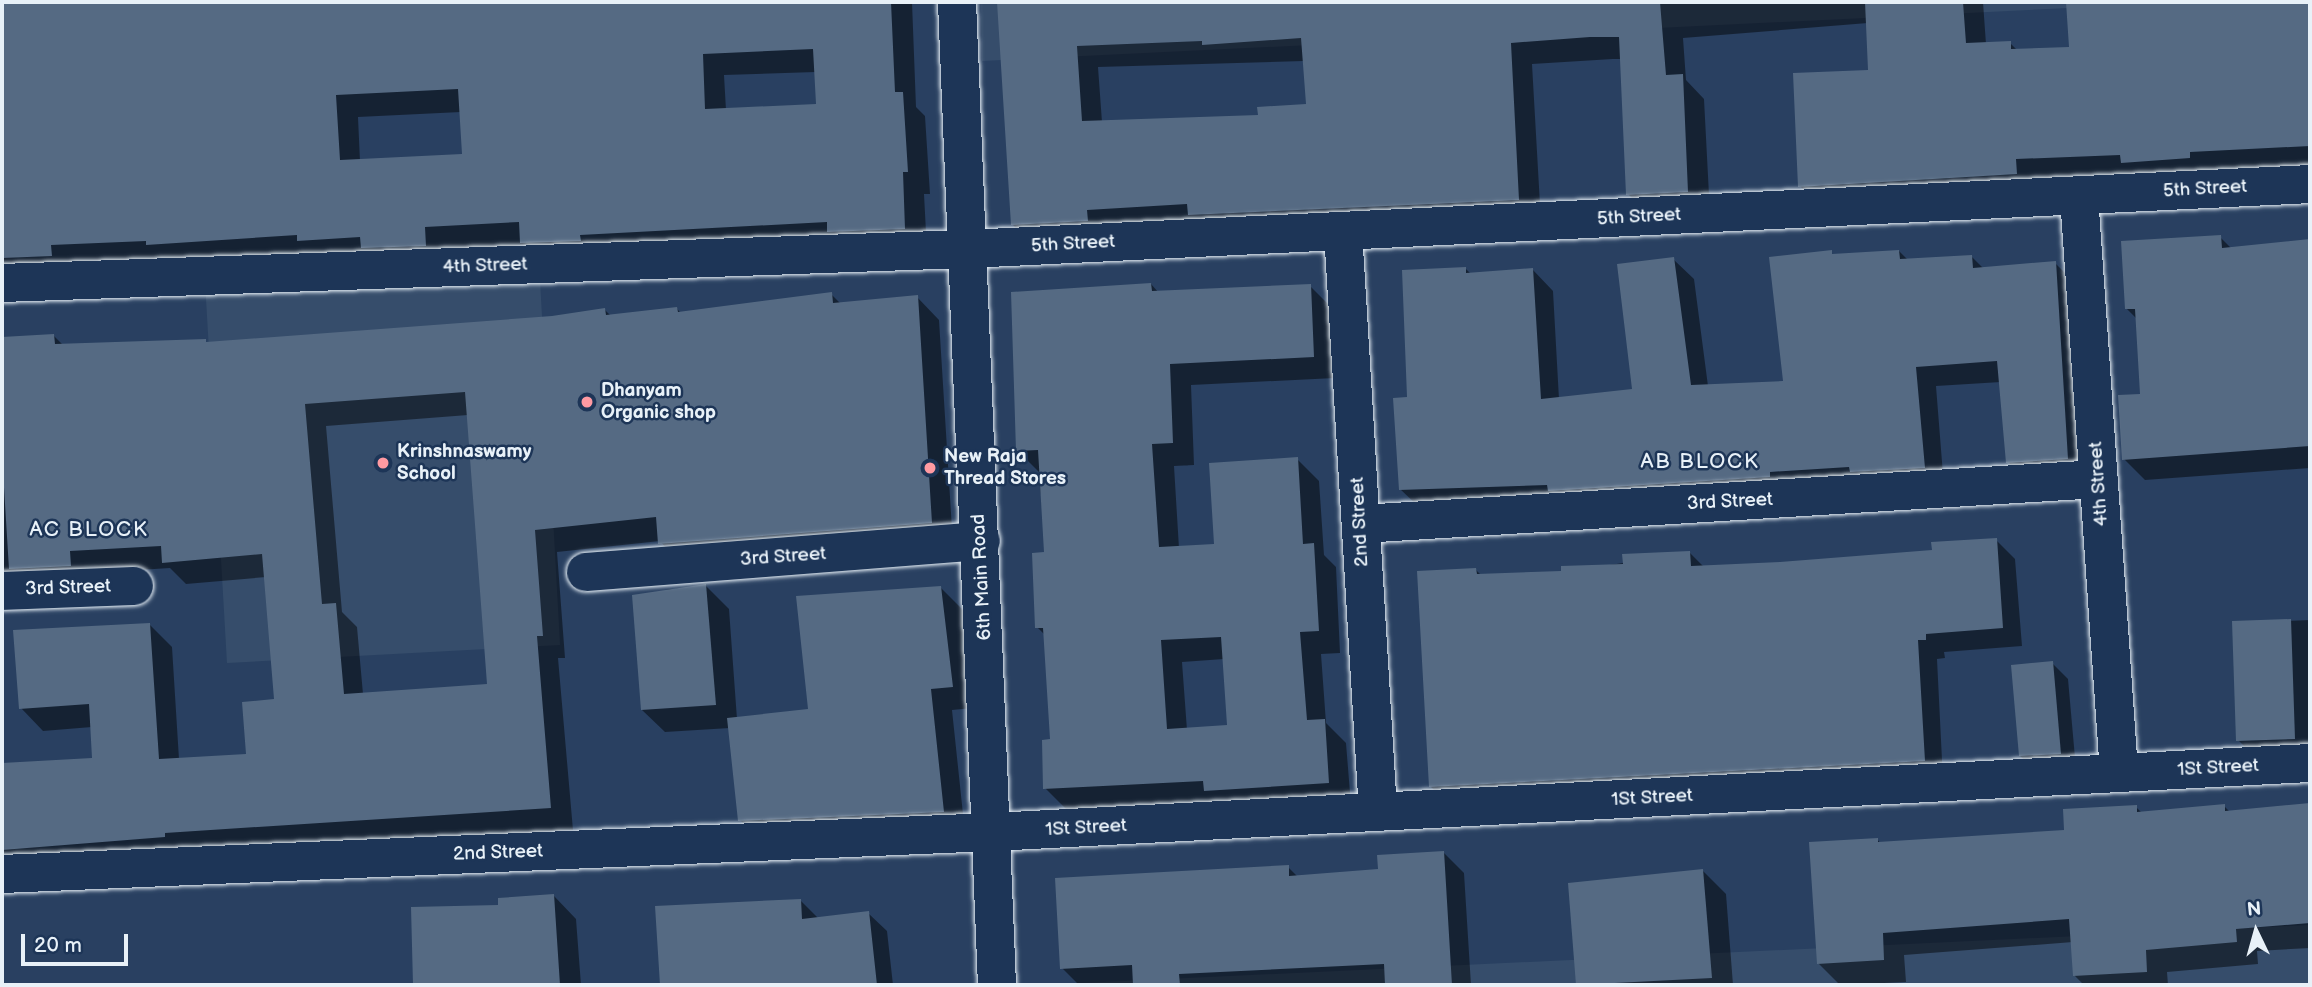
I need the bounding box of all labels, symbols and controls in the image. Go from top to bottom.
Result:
street label: 5th Street [2162,175,2248,203]
street label: 5th Street [1596,203,1682,231]
street label: 5th Street [1030,230,1116,258]
street label: 4th Street [442,253,528,279]
place label: Dhanyam Organic shop [601,380,716,424]
marker: Dhanyam Organic shop [579,394,595,410]
place label: Krinshnaswamy School [397,441,531,485]
street label: 4th Street [2085,441,2113,527]
place label: New Raja Thread Stores [944,446,1066,490]
district label: AB BLOCK [1641,449,1759,475]
marker: Krinshnaswamy School [375,455,391,471]
marker: New Raja Thread Stores [922,460,938,476]
street label: 2nd Street [1346,476,1374,568]
street label: 3rd Street [1686,488,1774,516]
street label: 6th Main Road [967,513,997,641]
district label: AC BLOCK [31,517,147,543]
street label: 3rd Street [739,543,827,571]
street label: 3rd Street [24,575,112,601]
street label: 1St Street [2176,754,2260,782]
street label: 1St Street [1610,784,1694,812]
street label: 1St Street [1044,814,1128,842]
street label: 2nd Street [453,840,543,866]
north arrow [2221,896,2291,966]
text: N [2246,898,2262,922]
scale bar [24,920,131,964]
text: 20 m [34,933,82,958]

